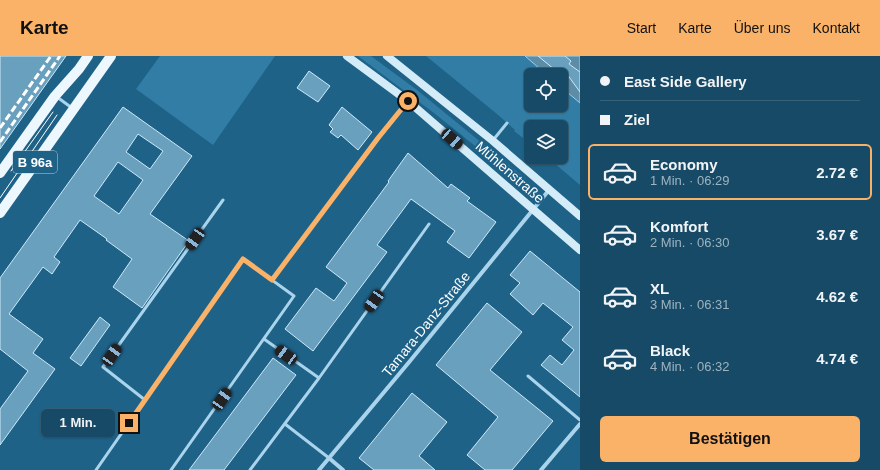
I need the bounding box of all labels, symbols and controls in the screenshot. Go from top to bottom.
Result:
text: Karte [20,17,69,38]
text: Start [627,20,656,36]
text: Karte [678,20,712,36]
text: Über uns [734,20,791,36]
text: Kontakt [813,20,860,36]
map controls [524,68,568,164]
button: locate [524,68,568,112]
text: East Side Gallery [624,73,747,90]
route start [399,92,417,110]
text: Ziel [624,111,650,128]
button: layers [524,120,568,164]
car [439,127,465,151]
street label: Mühlenstraße [472,138,548,206]
road number: B 96a [13,151,57,173]
icon: car [602,154,638,190]
text: Economy [650,156,718,173]
text: 2.72 € [816,164,858,181]
text: 1 Min. · 06:29 [650,173,730,188]
icon: car [602,216,638,252]
text: Komfort [650,218,708,235]
car [183,226,207,252]
text: 3.67 € [816,226,858,243]
text: 2 Min. · 06:30 [650,235,730,250]
street label: Tamara-Danz-Straße [379,268,473,380]
icon: car [602,278,638,314]
text: XL [650,280,669,297]
car [362,288,386,314]
text: 4.62 € [816,288,858,305]
text: 3 Min. · 06:31 [650,297,730,312]
icon: car [602,340,638,376]
car [100,342,124,368]
text: Black [650,342,690,359]
car [273,343,299,367]
text: 4.74 € [816,350,858,367]
text: 4 Min. · 06:32 [650,359,730,374]
car [210,386,234,412]
callout: 1 Min. [41,409,115,437]
route end [120,414,138,432]
text: 1 Min. [60,415,96,430]
button: Bestätigen [600,416,860,462]

